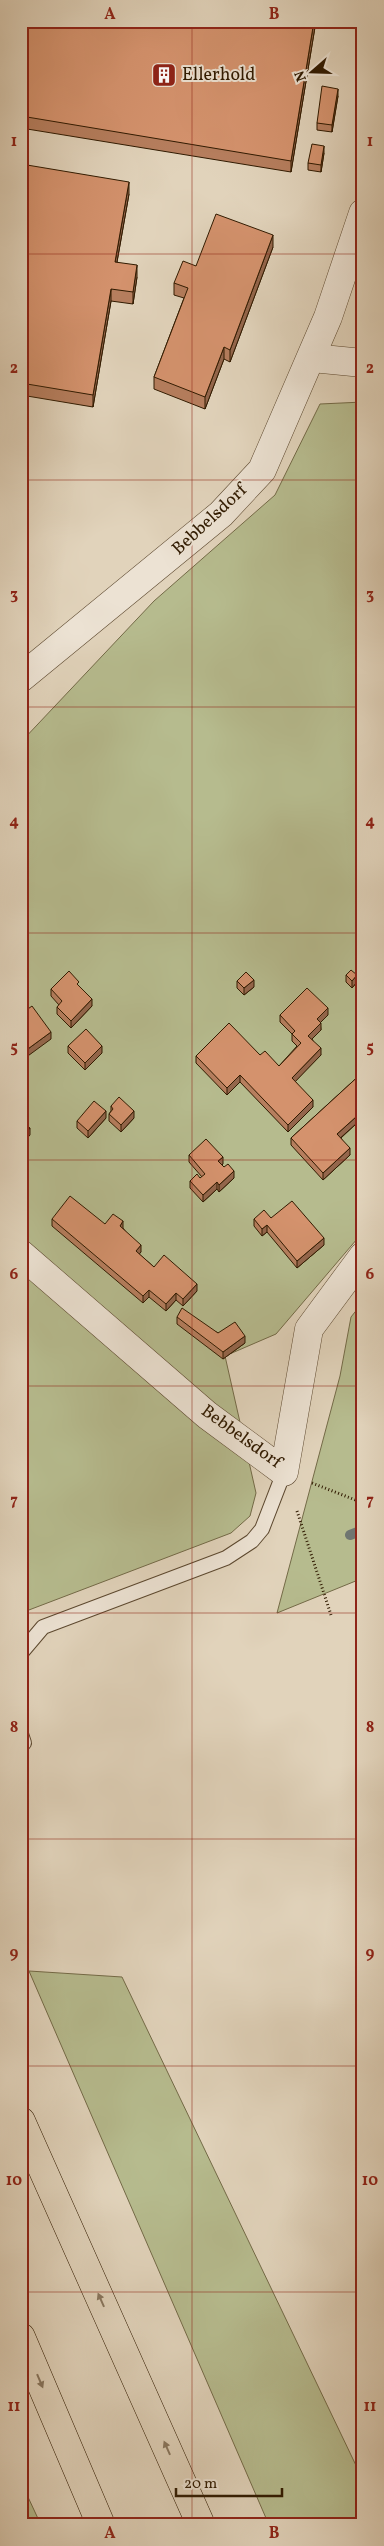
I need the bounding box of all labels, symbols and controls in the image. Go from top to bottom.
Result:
text: A [104,4,116,26]
text: B [269,4,280,26]
north arrow [286,48,336,98]
building icon: Ellerhold [151,62,177,88]
place label: Ellerhold [182,63,255,88]
text: N [291,68,312,84]
text: 1 [11,131,17,153]
text: 1 [367,131,373,153]
text: 2 [10,358,18,380]
text: 2 [366,358,374,380]
street label: Bebbelsdorf [167,477,254,561]
text: 3 [10,584,18,606]
text: 3 [366,584,374,606]
text: 4 [9,811,19,833]
text: 4 [365,811,375,833]
text: 5 [10,1037,18,1059]
text: 5 [366,1037,374,1059]
text: 6 [10,1264,19,1286]
text: 6 [366,1264,375,1286]
street label: Bebbelsdorf [196,1399,288,1476]
text: 7 [10,1490,18,1512]
text: 7 [366,1490,374,1512]
text: 8 [10,1717,18,1739]
text: 8 [366,1717,374,1739]
text: 9 [10,1943,19,1965]
text: 9 [366,1943,375,1965]
text: 10 [6,2170,22,2192]
text: 10 [362,2170,378,2192]
one-way arrow [96,2293,104,2307]
one-way arrow [37,2374,45,2389]
text: 11 [8,2396,20,2418]
text: 11 [364,2396,376,2418]
one-way arrow [162,2441,170,2455]
scale bar [176,2466,283,2498]
text: 20 m [184,2474,217,2495]
text: A [104,2523,116,2545]
text: B [269,2523,280,2545]

